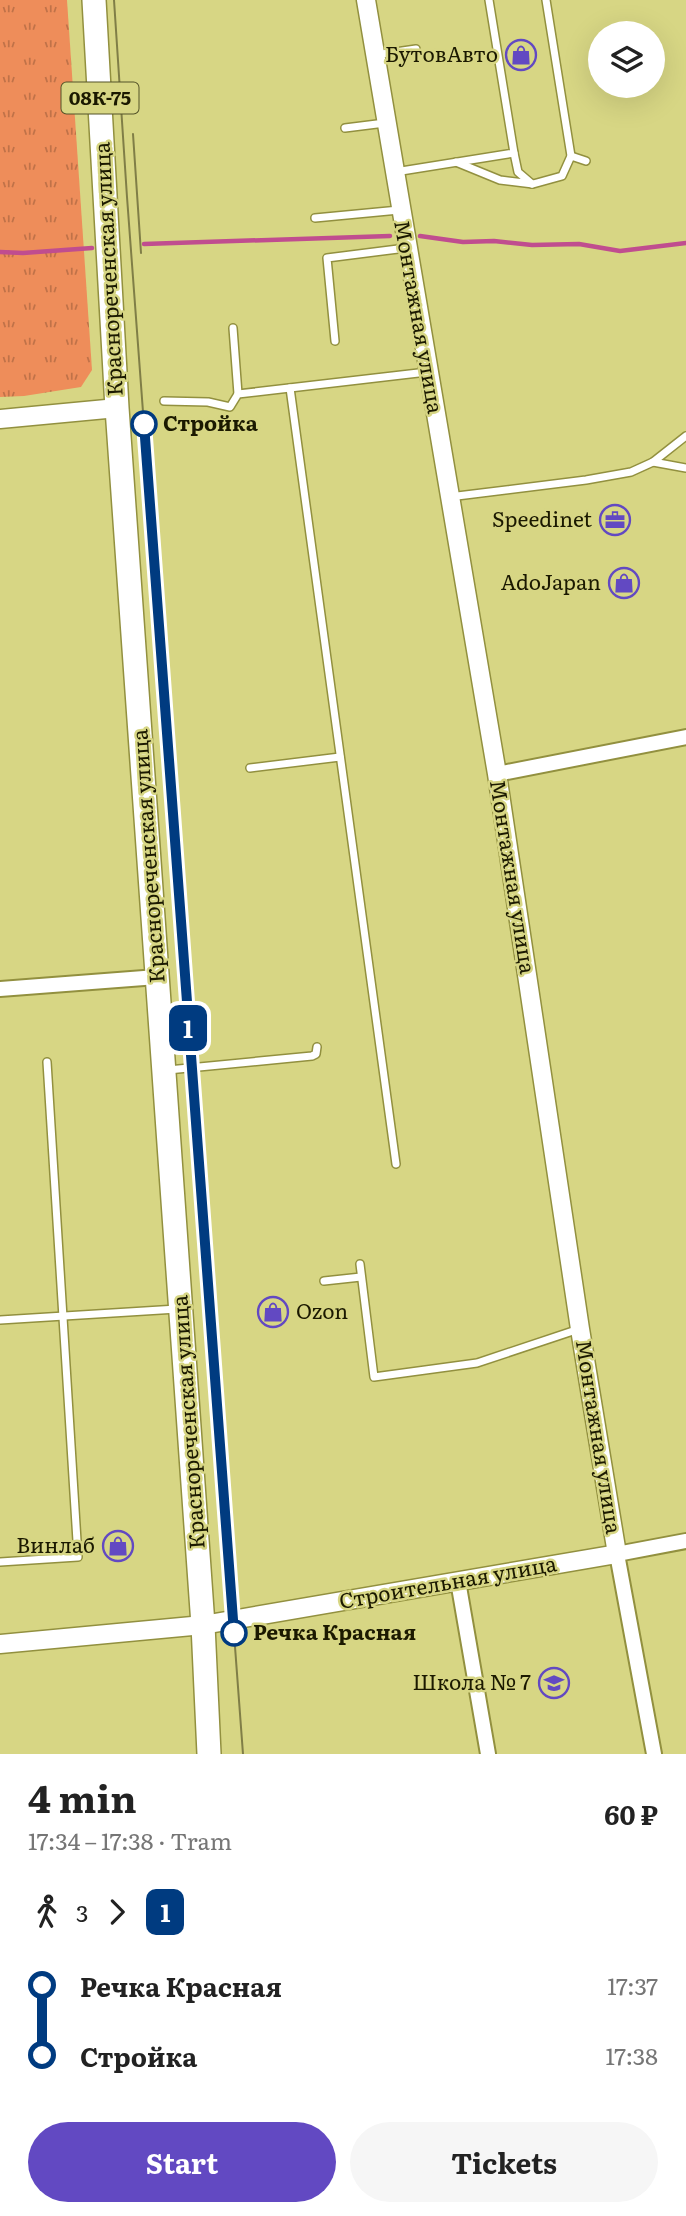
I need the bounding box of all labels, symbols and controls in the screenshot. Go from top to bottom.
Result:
map controls [588,21,665,98]
button: layers [588,21,665,98]
place label: БутовАвто [385,37,498,68]
shop icon: БутовАвто [504,38,538,72]
road number: 08К-75 [62,82,138,114]
street label: Краснореченская улица [84,141,129,397]
street label: Монтажная улица [388,217,453,416]
place label: Стройка [163,406,259,437]
marker: Стройка [131,411,157,437]
place label: Speedinet [492,502,593,533]
office icon: Speedinet [598,503,632,537]
place label: AdoJapan [501,565,601,596]
shop icon: AdoJapan [607,566,641,600]
street label: Краснореченская улица [122,728,171,984]
street label: Монтажная улица [484,777,545,977]
line badge: 1 [165,1005,211,1051]
text: 1 [183,1010,193,1045]
street label: Краснореченская улица [162,1294,211,1550]
place label: Ozon [296,1294,348,1325]
shop icon: Ozon [256,1295,290,1329]
street label: Монтажная улица [570,1337,631,1537]
place label: Винлаб [16,1528,95,1559]
shop icon: Винлаб [101,1529,135,1563]
street label: Строительная улица [336,1546,559,1615]
place label: Речка Красная [253,1615,416,1646]
marker: Речка Красная [221,1620,247,1646]
place label: Школа № 7 [412,1665,531,1696]
school or university icon: Школа № 7 [537,1666,571,1700]
text: 4 min [28,1768,137,1825]
text: 60 ₽ [604,1794,658,1833]
text: 17:34 – 17:38 · Tram [28,1823,232,1857]
icon: walk [28,1893,66,1931]
icon: forward [98,1893,136,1931]
text: 1 [160,1894,170,1929]
text: 3 [76,1895,88,1929]
text: Речка Красная [80,1966,282,2005]
text: 17:37 [607,1968,658,2002]
text: Стройка [80,2036,197,2075]
text: 17:38 [606,2038,658,2072]
button: Start [28,2122,336,2202]
button: Tickets [350,2122,658,2202]

